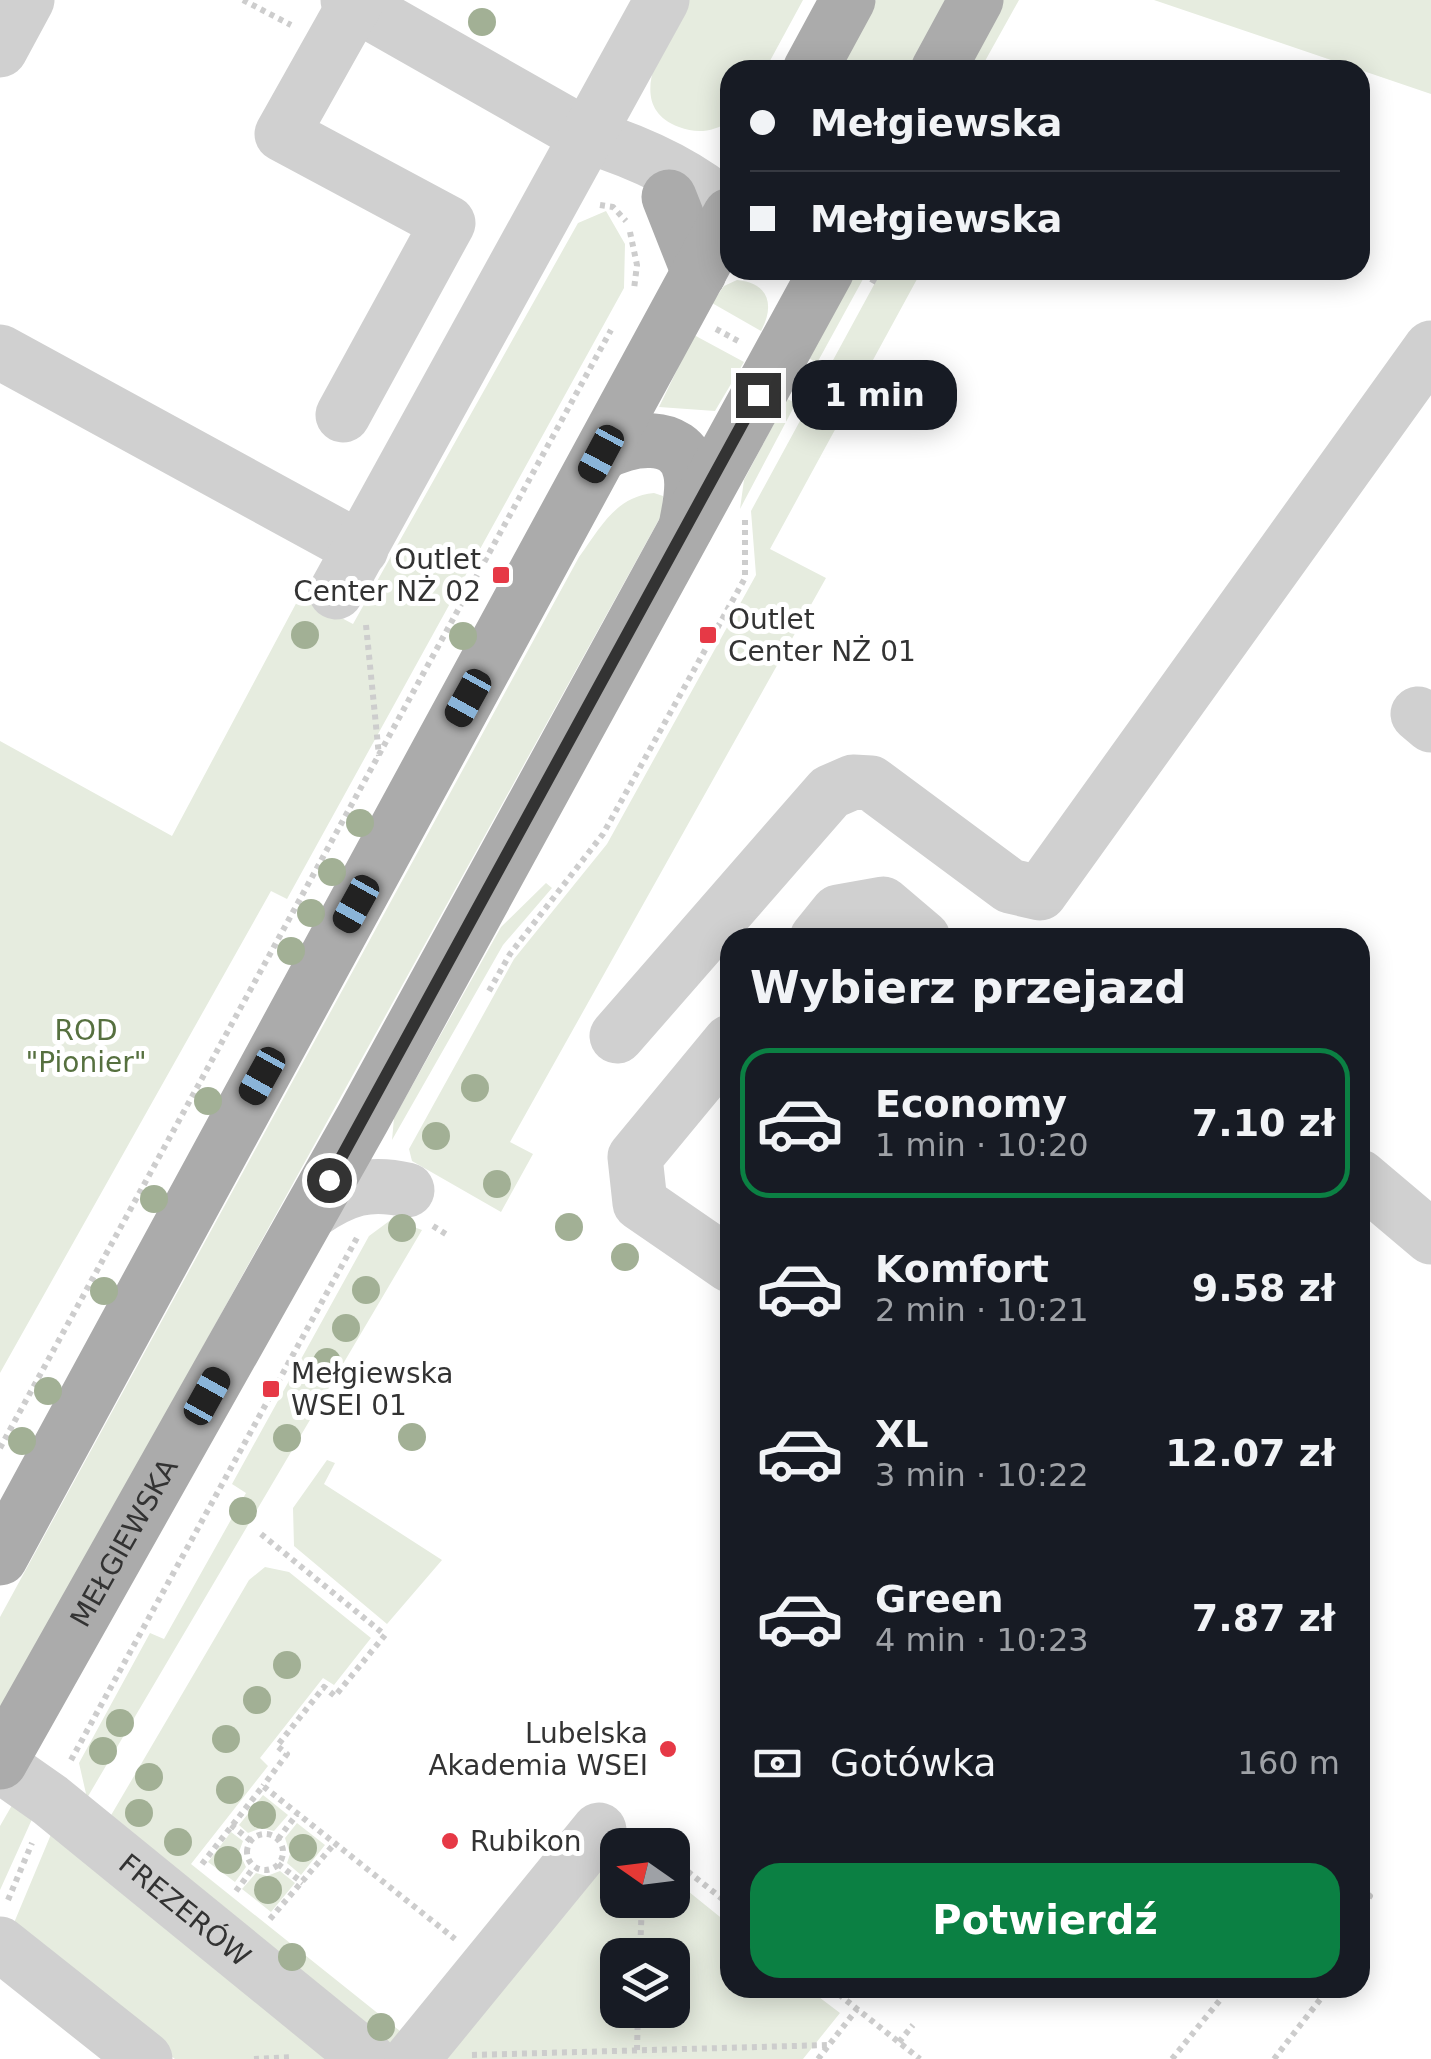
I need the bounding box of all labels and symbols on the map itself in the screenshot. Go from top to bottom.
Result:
callout: 1 min [793,360,958,430]
route end [736,373,781,418]
car [574,420,628,488]
place label: Outlet Center NŻ 02 [293,543,481,608]
marker: Outlet Center NŻ 02 [490,564,512,586]
place label: Outlet Center NŻ 01 [728,603,916,668]
marker: Outlet Center NŻ 01 [697,624,719,646]
car [440,664,496,732]
car [328,870,384,938]
park label: ROD "Pionier" [25,1014,147,1079]
car [234,1042,290,1110]
route start [307,1158,352,1203]
place label: Mełgiewska WSEI 01 [291,1357,454,1422]
car [179,1362,235,1430]
marker: Mełgiewska WSEI 01 [260,1378,282,1400]
street label: MEŁGIEWSKA [64,1453,185,1633]
place label: Lubelska Akademia WSEI [428,1717,648,1782]
marker: Lubelska Akademia WSEI [657,1738,679,1760]
place label: Rubikon [470,1825,582,1858]
north arrow [600,1828,690,1918]
marker: Rubikon [439,1830,461,1852]
street label: FREZERÓW [112,1847,257,1973]

